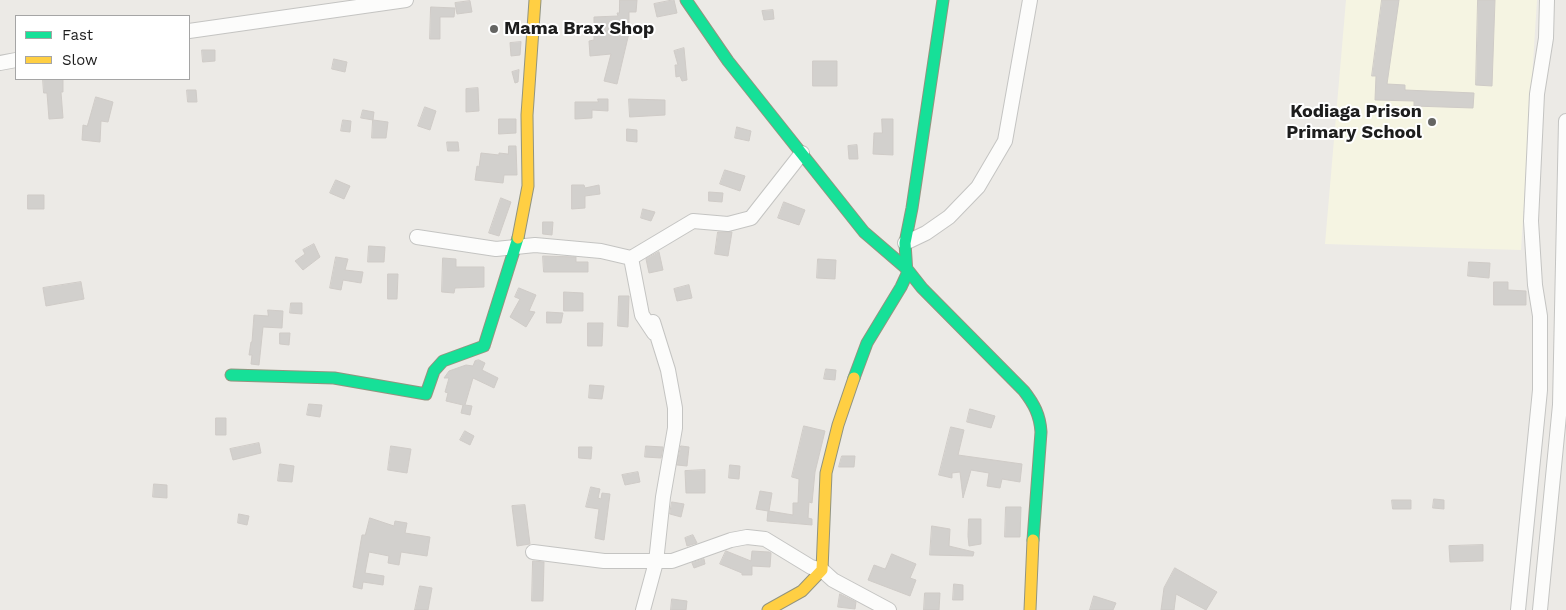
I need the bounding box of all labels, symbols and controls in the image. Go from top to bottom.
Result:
legend [15,15,190,80]
place label: Mama Brax Shop [504,18,654,40]
marker: Mama Brax Shop [488,23,500,35]
text: Fast [62,26,93,44]
text: Slow [62,51,98,69]
place label: Kodiaga Prison Primary School [1286,101,1422,144]
marker: Kodiaga Prison Primary School [1426,116,1438,128]

